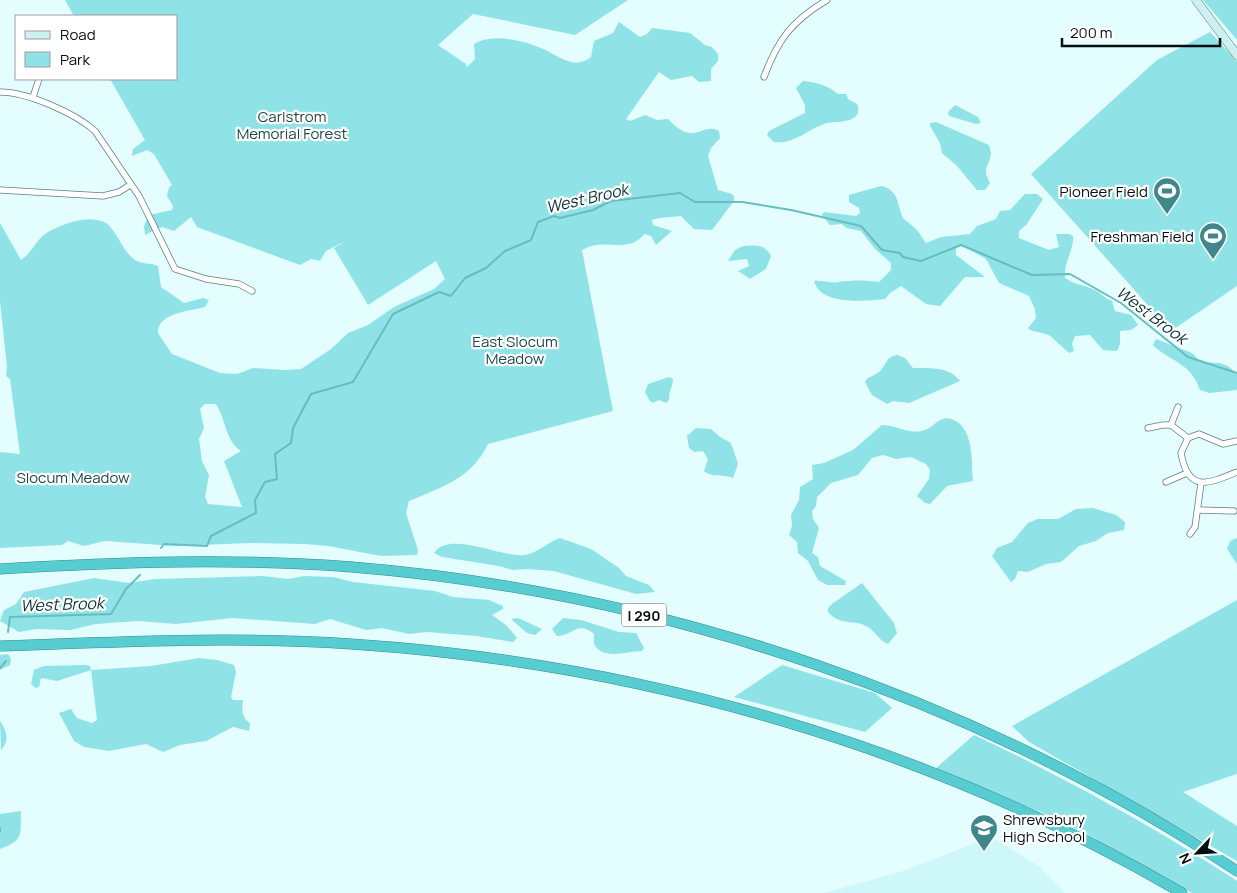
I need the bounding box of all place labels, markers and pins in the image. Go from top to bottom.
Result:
sports icon: Pioneer Field [1152,176,1182,215]
place label: Pioneer Field [1060,181,1148,202]
sports icon: Freshman Field [1198,221,1228,260]
place label: Freshman Field [1090,226,1194,247]
place label: Shrewsbury High School [1003,809,1085,847]
school or university icon: Shrewsbury High School [969,813,999,852]

